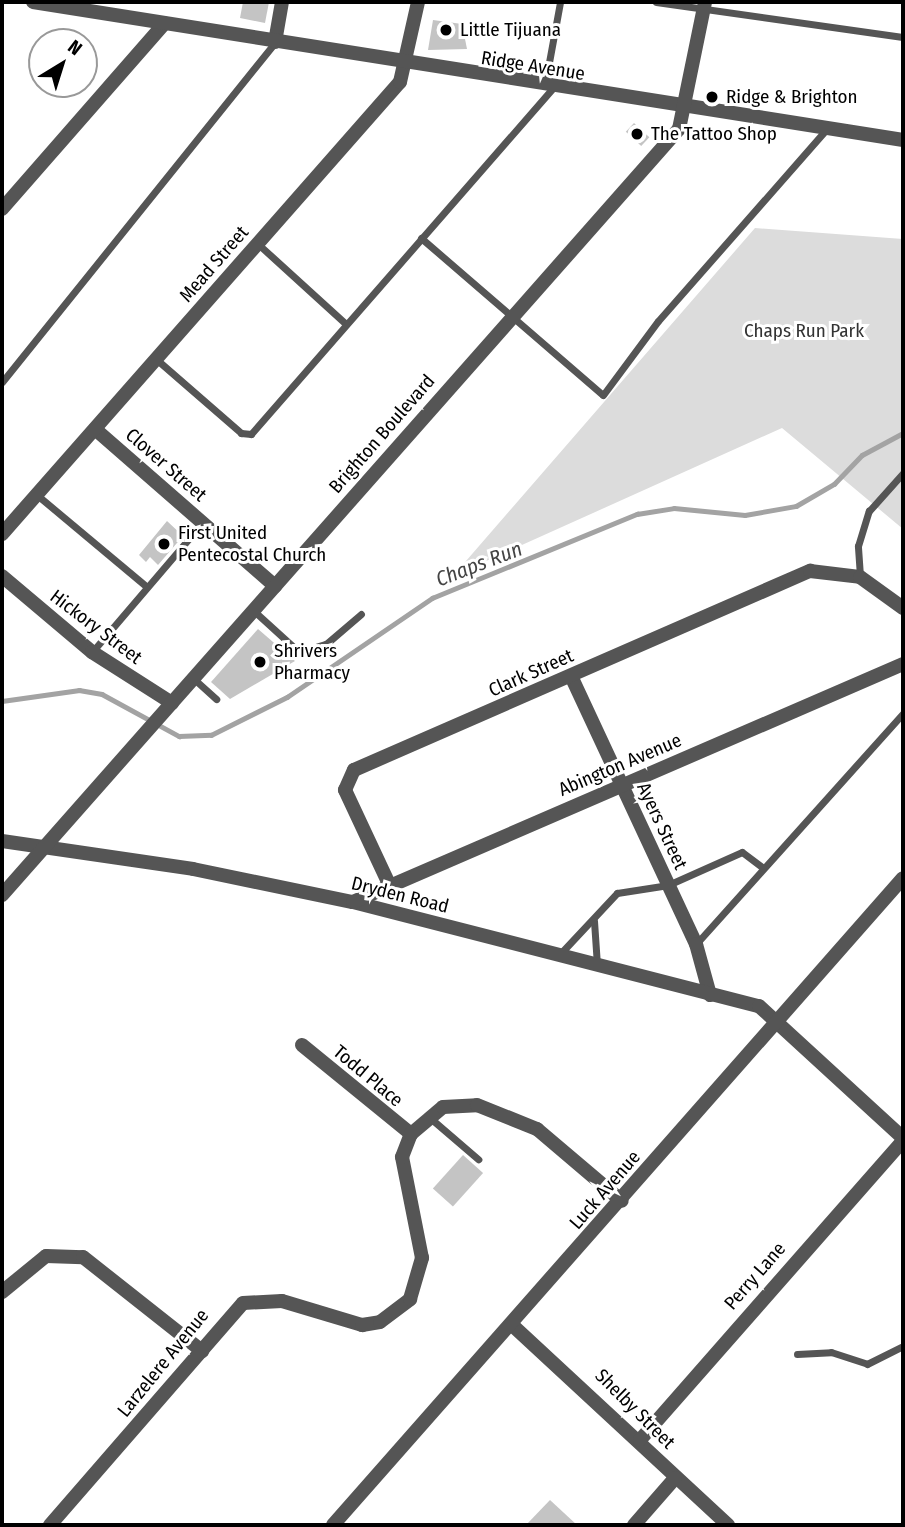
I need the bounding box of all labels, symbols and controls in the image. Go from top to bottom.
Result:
place label: Little Tijuana [460,19,561,41]
marker: Little Tijuana [438,22,454,38]
north arrow [28,28,98,98]
text: N [63,35,87,60]
street label: Ridge Avenue [479,47,587,85]
place label: Ridge & Brighton [726,86,858,108]
marker: Ridge & Brighton [704,89,720,105]
place label: The Tattoo Shop [651,123,777,145]
marker: The Tattoo Shop [629,126,645,142]
street label: Mead Street [175,221,253,307]
park label: Chaps Run Park [744,320,864,342]
street label: Brighton Boulevard [324,370,440,498]
street label: Clover Street [121,424,211,506]
place label: First United Pentecostal Church [178,522,326,566]
marker: First United Pentecostal Church [156,536,172,552]
water label: Chaps Run [432,536,526,592]
street label: Hickory Street [45,585,147,669]
place label: Shrivers Pharmacy [274,640,350,684]
street label: Clark Street [485,644,577,702]
marker: Shrivers Pharmacy [252,654,268,670]
street label: Abington Avenue [555,729,685,801]
street label: Ayers Street [632,779,692,873]
street label: Dryden Road [349,872,451,918]
street label: Todd Place [329,1040,407,1112]
street label: Luck Avenue [565,1146,645,1234]
street label: Perry Lane [720,1238,790,1314]
street label: Larzelere Avenue [113,1304,213,1422]
street label: Shelby Street [590,1364,680,1454]

